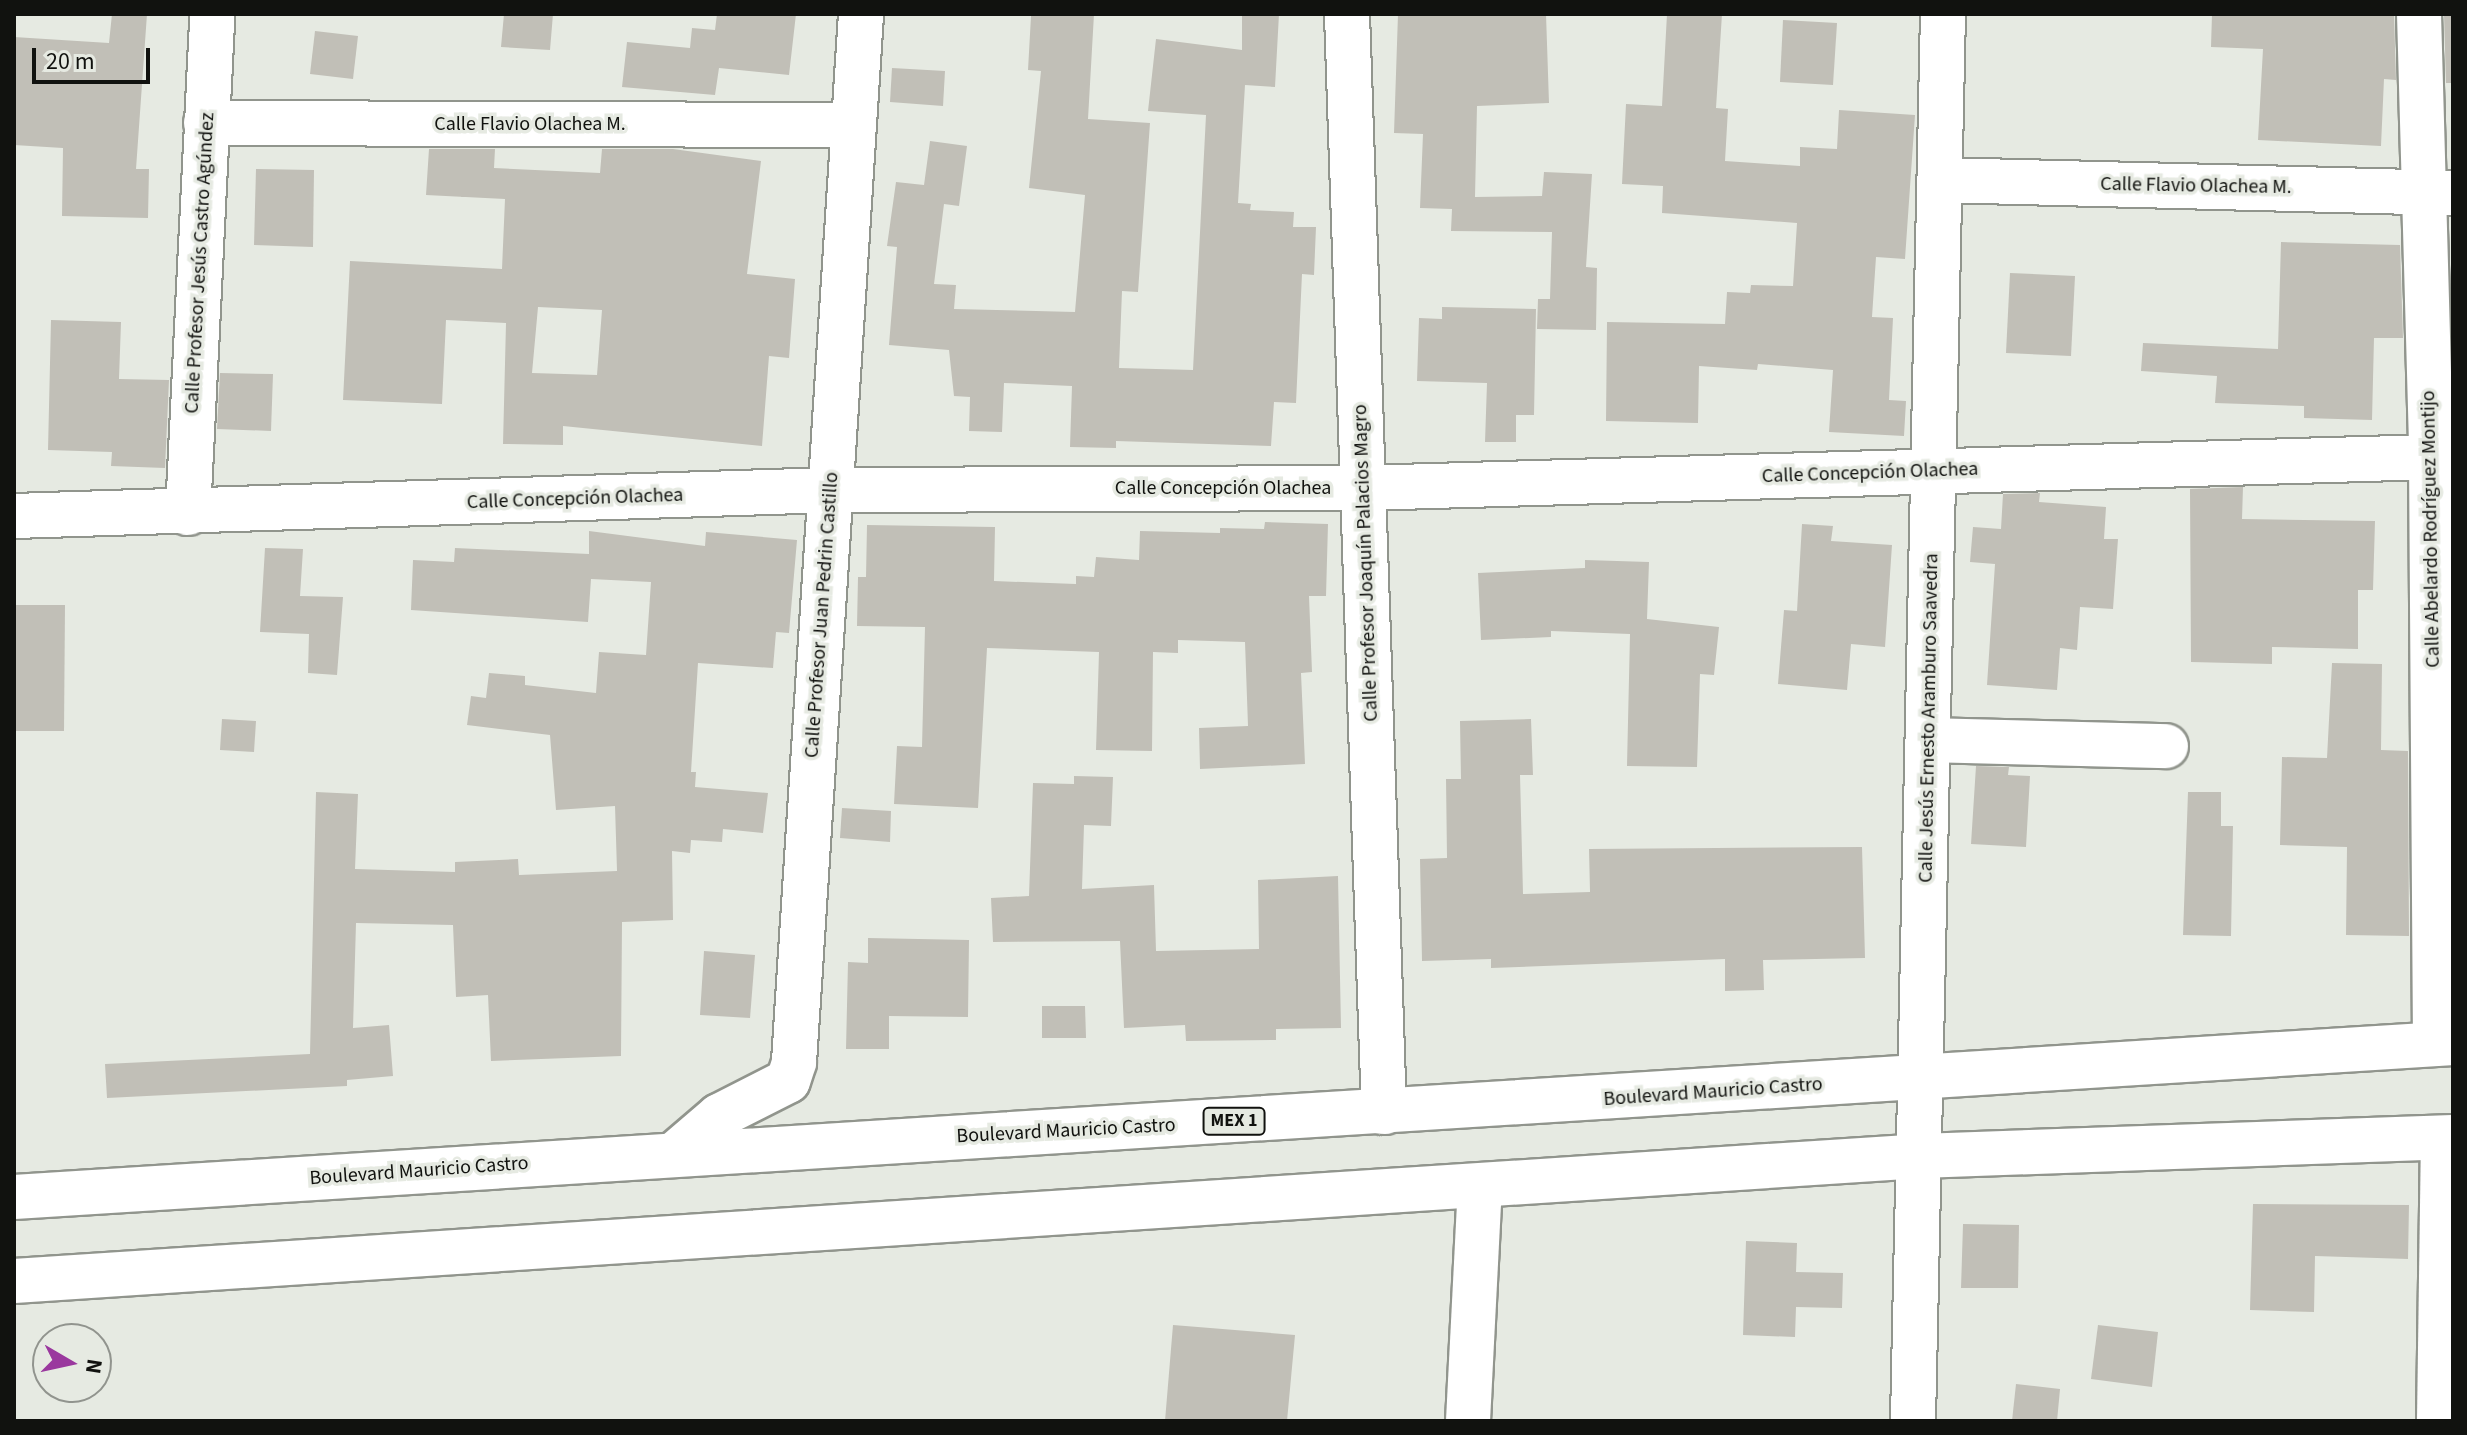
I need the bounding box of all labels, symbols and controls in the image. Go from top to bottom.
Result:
scale bar [36,32,154,82]
text: 20 m [46,44,95,79]
street label: Calle Profesor Jesús Castro Agúndez [180,112,220,414]
street label: Calle Flavio Olachea M. [434,112,626,136]
street label: Calle Flavio Olachea M. [2100,172,2292,200]
street label: Calle Abelardo Rodríguez Montijo [2417,390,2445,668]
street label: Calle Profesor Joaquín Palacios Magro [1348,404,1384,722]
street label: Calle Concepción Olachea [1761,457,1979,489]
street label: Calle Profesor Juan Pedrin Castillo [800,471,844,759]
street label: Calle Concepción Olachea [1115,476,1331,500]
street label: Calle Concepción Olachea [466,483,684,515]
street label: Calle Jesús Ernesto Aramburo Saavedra [1914,553,1944,883]
street label: Boulevard Mauricio Castro [1603,1072,1823,1112]
road number: MEX 1 [1202,1107,1266,1135]
street label: Boulevard Mauricio Castro [956,1113,1176,1149]
street label: Boulevard Mauricio Castro [309,1151,529,1191]
north arrow [32,1323,112,1403]
text: N [77,1357,111,1376]

